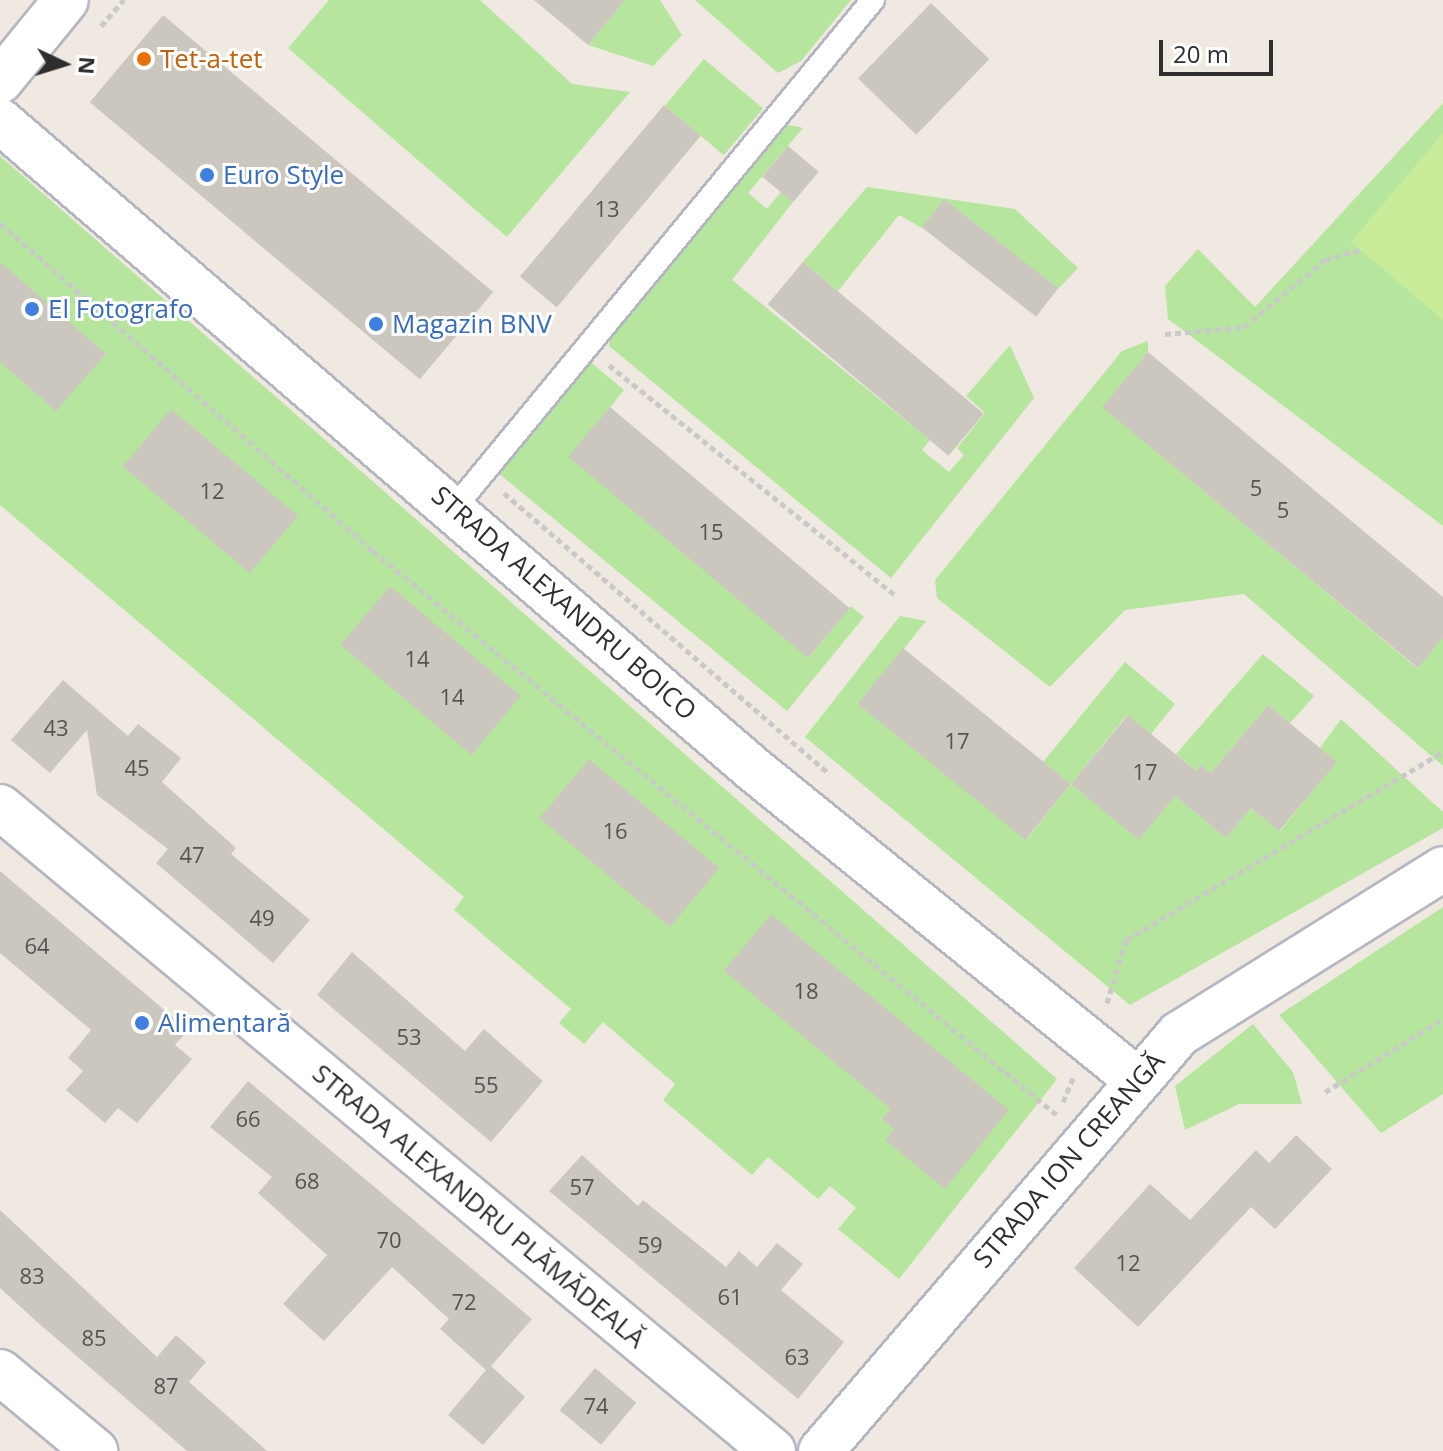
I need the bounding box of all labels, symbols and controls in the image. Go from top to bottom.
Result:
north arrow [24,24,104,104]
scale bar [1163,24,1277,74]
text: 20 m [1173,37,1229,70]
place label: Tet-a-tet [160,43,263,75]
marker: Tet-a-tet [135,50,153,68]
text: N [72,56,104,76]
place label: Euro Style [223,159,344,191]
marker: Euro Style [198,166,216,184]
house number: 13 [594,196,620,222]
place label: El Fotografo [48,293,193,325]
marker: El Fotografo [23,300,41,318]
place label: Magazin BNV [392,308,552,340]
marker: Magazin BNV [367,315,385,333]
house number: 5 [1250,475,1262,501]
house number: 12 [199,478,225,504]
street label: STRADA ALEXANDRU BOICO [425,480,703,726]
house number: 5 [1277,497,1289,523]
house number: 15 [698,519,724,545]
house number: 14 [404,646,430,672]
house number: 14 [439,684,465,710]
house number: 43 [43,715,69,741]
house number: 17 [944,728,970,754]
house number: 45 [124,755,150,781]
house number: 17 [1132,759,1158,785]
house number: 16 [602,818,628,844]
house number: 47 [179,842,205,868]
house number: 49 [249,905,275,931]
house number: 64 [24,933,50,959]
house number: 18 [793,978,819,1004]
place label: Alimentară [158,1007,291,1039]
marker: Alimentară [133,1014,151,1032]
house number: 53 [396,1024,422,1050]
street label: STRADA ION CREANGĂ [967,1046,1171,1274]
street label: STRADA ALEXANDRU PLĂMĂDEALĂ [306,1058,652,1354]
house number: 55 [473,1072,499,1098]
house number: 66 [235,1106,261,1132]
house number: 68 [294,1168,320,1194]
house number: 57 [569,1174,595,1200]
house number: 70 [376,1227,402,1253]
house number: 59 [637,1232,663,1258]
house number: 12 [1115,1250,1141,1276]
house number: 83 [19,1263,45,1289]
house number: 61 [717,1284,743,1310]
house number: 72 [451,1289,477,1315]
house number: 85 [81,1325,107,1351]
house number: 63 [784,1344,810,1370]
house number: 87 [153,1373,179,1399]
house number: 74 [583,1393,609,1419]

